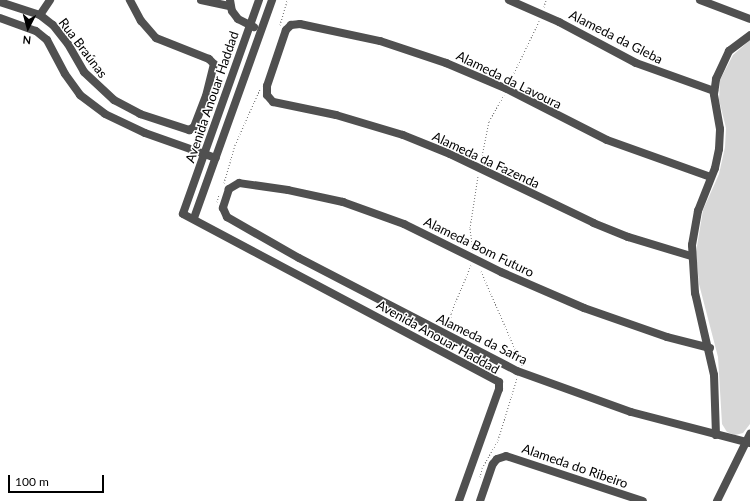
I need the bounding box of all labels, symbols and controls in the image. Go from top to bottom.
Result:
street label: Alameda da Gleba [567,7,665,67]
north arrow [8,8,48,48]
street label: Rua Braúnas [55,15,111,81]
street label: Avenida Anouar Haddad [182,29,242,165]
text: N [22,34,32,47]
street label: Alameda da Lavoura [454,48,564,112]
street label: Alameda da Fazenda [430,128,542,192]
street label: Alameda Bom Futuro [421,214,537,280]
street label: Avenida Anouar Haddad [374,297,502,377]
street label: Alameda da Safra [434,310,530,368]
street label: Alameda do Ribeiro [520,441,630,491]
scale bar [10,467,106,493]
text: 100 m [15,474,49,489]

